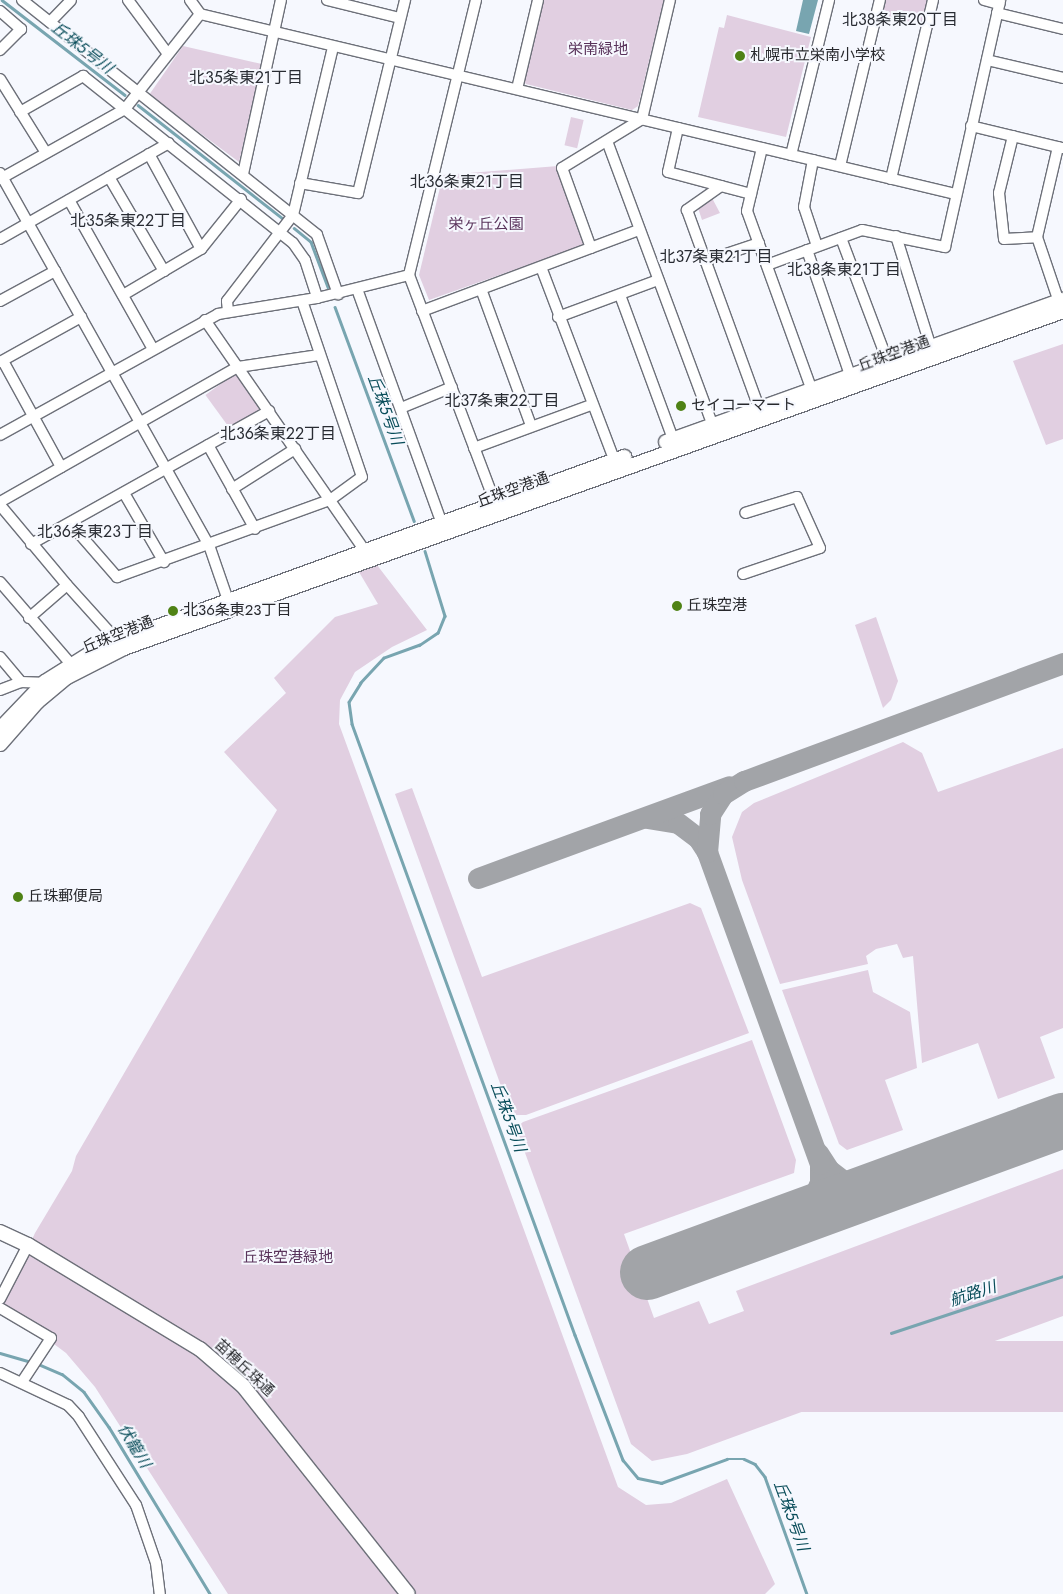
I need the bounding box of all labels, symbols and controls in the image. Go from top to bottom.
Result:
district label: 北38条東20丁目 [842,10,958,30]
water label: 丘珠５号川 [47,18,117,78]
park label: 栄南緑地 [568,41,628,59]
place label: 札幌市立栄南小学校 [750,47,885,65]
marker: 札幌市立栄南小学校 [734,50,746,62]
district label: 北35条東21丁目 [189,68,303,88]
district label: 北36条東21丁目 [410,172,524,192]
district label: 北35条東22丁目 [70,211,186,231]
park label: 栄ヶ丘公園 [449,216,523,234]
district label: 北37条東21丁目 [659,247,773,267]
district label: 北38条東21丁目 [787,260,901,280]
street label: 丘珠空港通 [856,333,932,375]
water label: 丘珠５号川 [363,372,407,448]
district label: 北37条東22丁目 [444,391,560,411]
place label: セイコーマート [691,397,796,415]
marker: セイコーマート [675,400,687,412]
district label: 北36条東22丁目 [220,424,336,444]
street label: 丘珠空港通 [475,469,551,511]
district label: 北36条東23丁目 [37,522,153,542]
place label: 丘珠空港 [687,597,747,615]
marker: 丘珠空港 [671,600,683,612]
place label: 北36条東23丁目 [183,602,292,620]
marker: 北36条東23丁目 [167,605,179,617]
street label: 丘珠空港通 [80,613,156,657]
place label: 丘珠郵便局 [28,888,103,906]
marker: 丘珠郵便局 [12,891,24,903]
water label: 丘珠５号川 [486,1079,530,1155]
park label: 丘珠空港緑地 [243,1249,333,1267]
water label: 航路川 [947,1277,999,1311]
street label: 苗穂丘珠通 [210,1336,278,1400]
water label: 伏籠川 [113,1420,155,1472]
water label: 丘珠５号川 [769,1478,813,1554]

